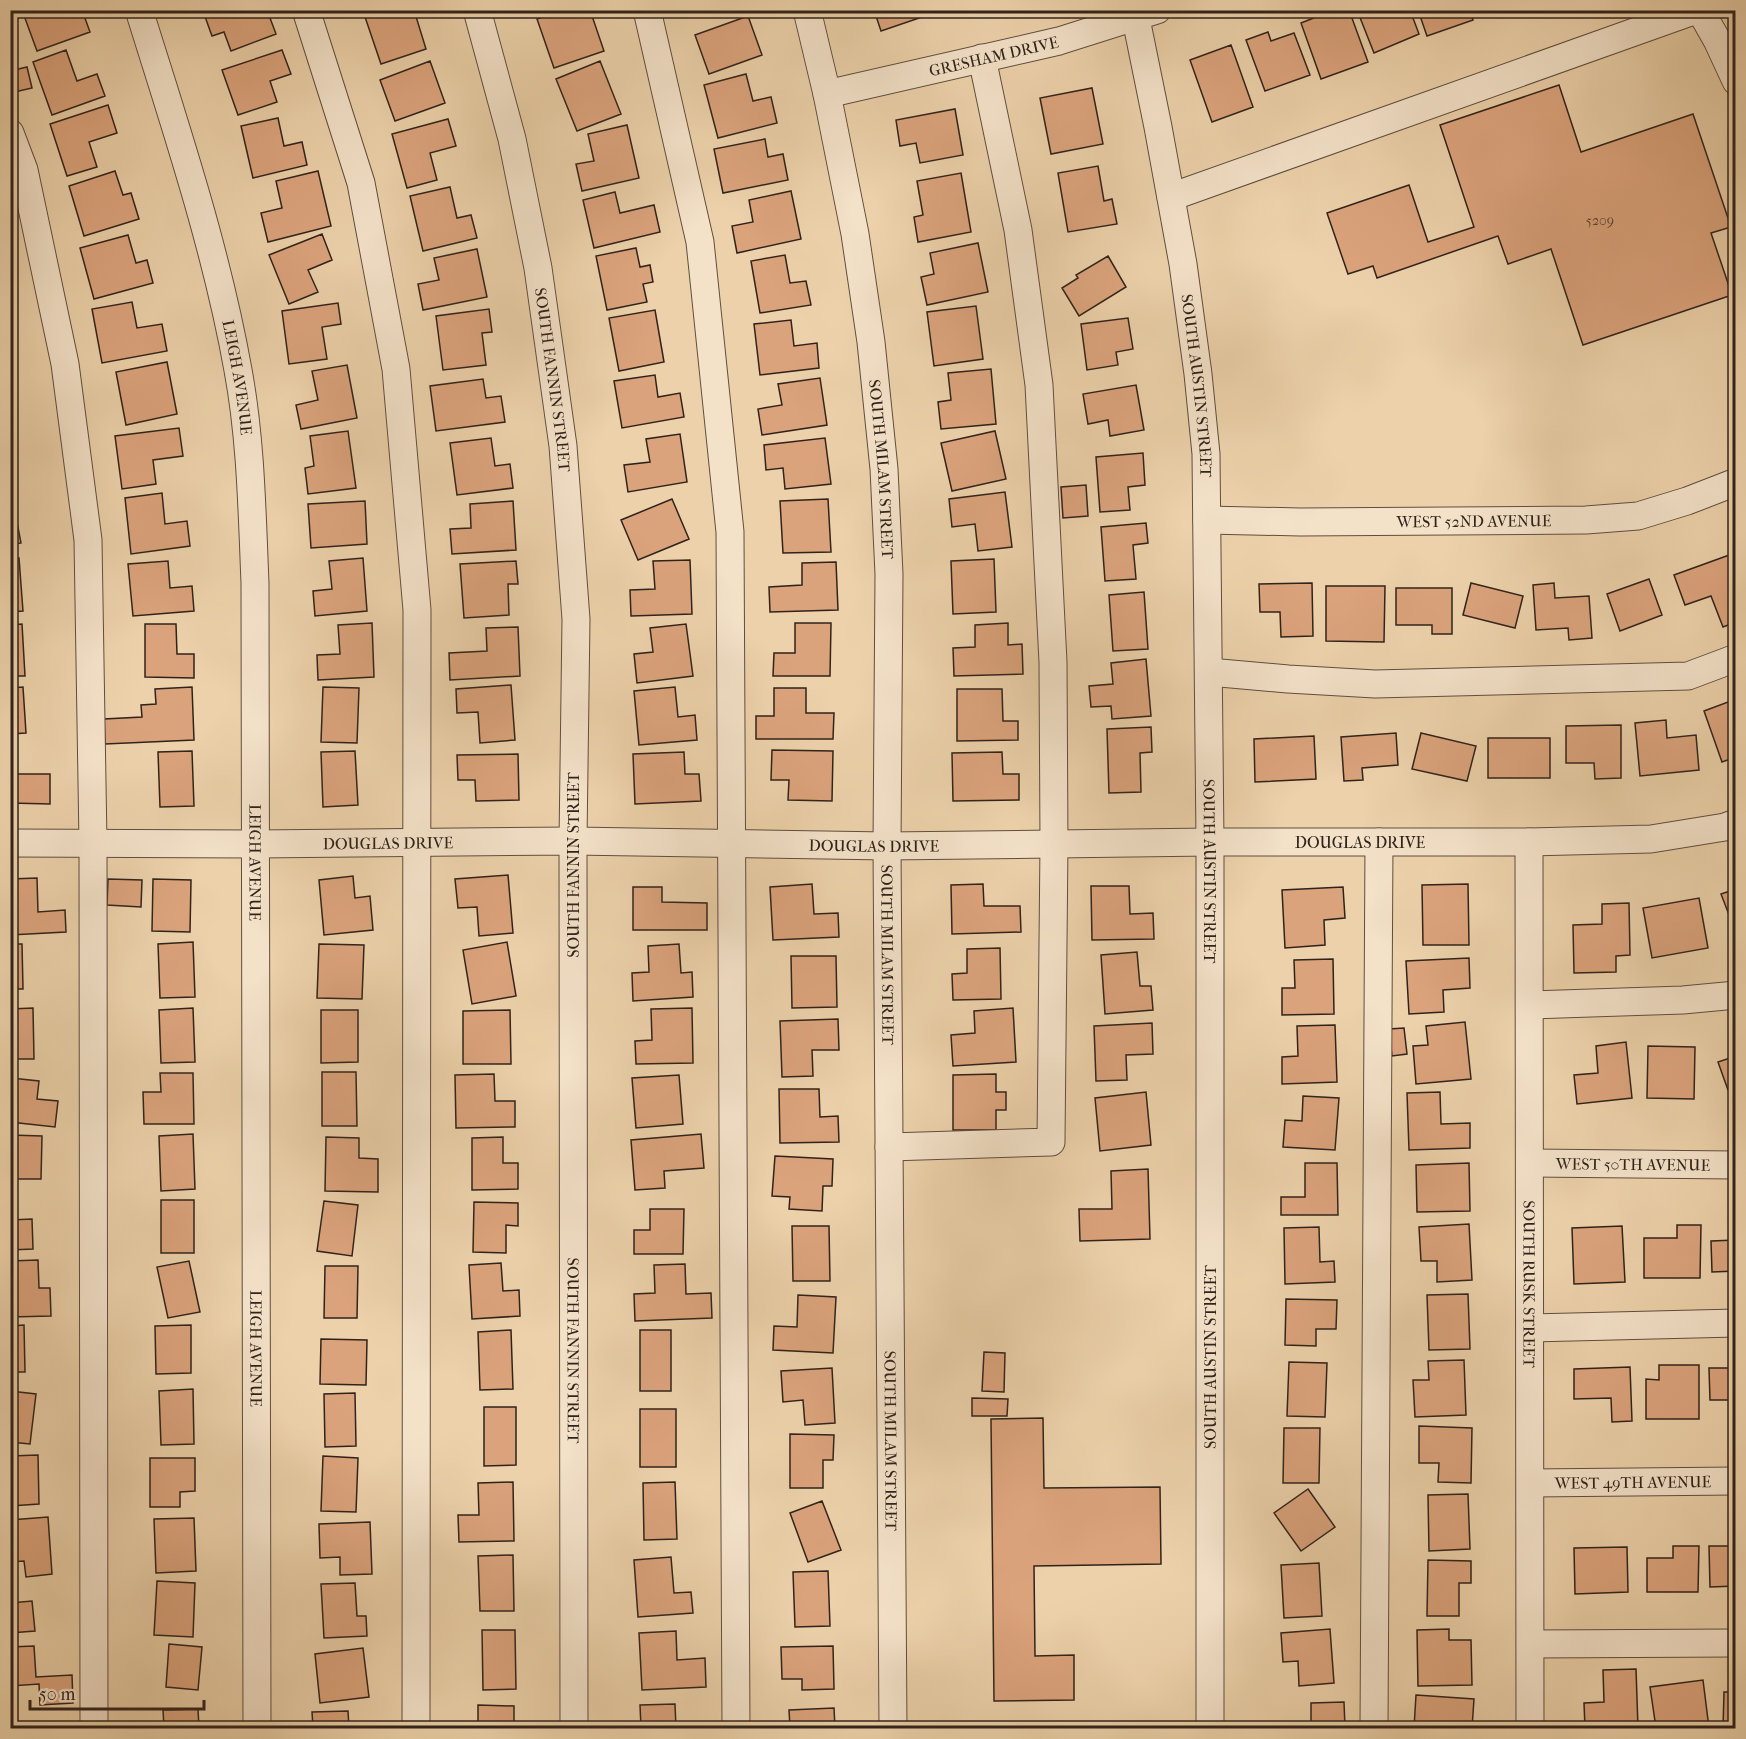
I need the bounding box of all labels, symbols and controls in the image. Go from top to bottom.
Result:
street label: GRESHAM DRIVE [927,32,1061,80]
house number: 5209 [1586,212,1614,229]
street label: SOUTH FANNIN STREET [531,286,574,473]
street label: SOUTH AUSTIN STREET [1177,293,1215,478]
street label: LEIGH AVENUE [218,318,256,436]
street label: SOUTH MILAM STREET [865,378,897,560]
street label: WEST 52ND AVENUE [1395,511,1552,531]
street label: SOUTH FANNIN STREET [564,772,583,958]
street label: SOUTH AUSTIN STREET [1199,779,1219,963]
street label: LEIGH AVENUE [245,804,265,921]
street label: DOUGLAS DRIVE [323,833,454,853]
street label: DOUGLAS DRIVE [1295,833,1425,852]
street label: DOUGLAS DRIVE [809,836,940,856]
street label: SOUTH MILAM STREET [877,865,897,1045]
street label: WEST 50TH AVENUE [1555,1154,1711,1175]
street label: SOUTH RUSK STREET [1519,1200,1539,1368]
street label: SOUTH FANNIN STREET [563,1258,583,1444]
street label: SOUTH AUSTIN STREET [1201,1265,1220,1449]
street label: LEIGH AVENUE [246,1290,265,1407]
street label: SOUTH MILAM STREET [880,1351,901,1531]
street label: WEST 49TH AVENUE [1554,1472,1712,1493]
scale bar [30,1673,204,1711]
text: 50 m [39,1684,76,1705]

